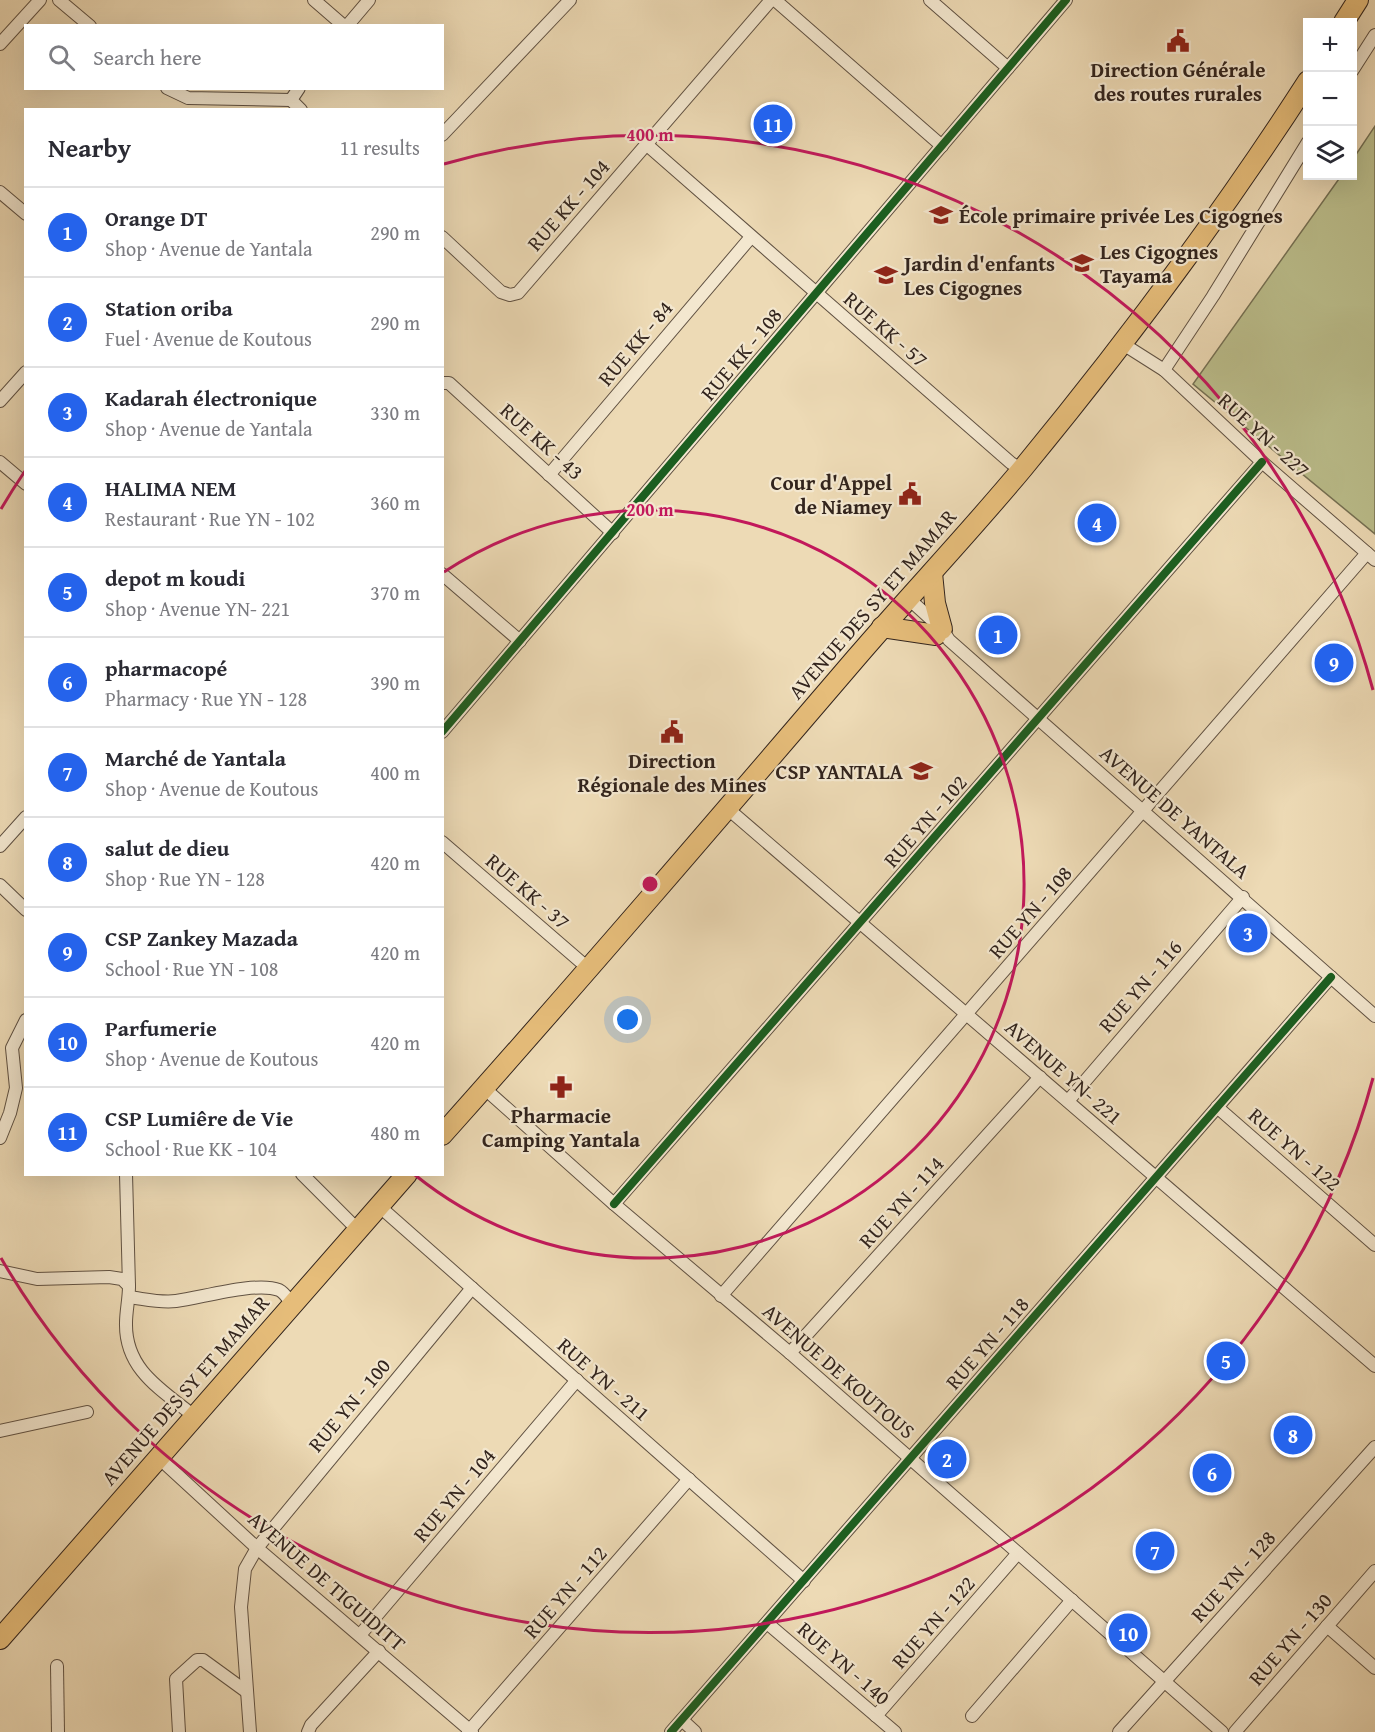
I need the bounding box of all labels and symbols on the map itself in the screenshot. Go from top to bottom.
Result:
public building icon: Direction Générale des routes rurales [1165,28,1191,54]
place label: Direction Générale des routes rurales [1090,54,1266,109]
pin: 11 [754,102,792,146]
text: 400 m [626,121,674,148]
street label: RUE KK - 104 [519,152,617,258]
place label: École primaire privée Les Cigognes [959,200,1283,231]
school or university icon: École primaire privée Les Cigognes [928,202,954,228]
place label: Les Cigognes Tayama [1100,236,1218,291]
place label: Jardin d'enfants Les Cigognes [901,248,1055,303]
school or university icon: Les Cigognes Tayama [1069,250,1095,276]
school or university icon: Jardin d'enfants Les Cigognes [873,262,899,288]
street label: RUE KK - 57 [837,284,935,374]
street label: RUE KK - 84 [590,294,680,392]
street label: RUE KK - 108 [693,301,789,407]
street label: RUE YN - 227 [1211,385,1317,485]
street label: RUE KK - 43 [493,395,591,487]
place label: Cour d'Appel de Niamey [771,467,892,522]
public building icon: Cour d'Appel de Niamey [897,481,923,507]
text: 200 m [626,496,674,523]
pin: 4 [1078,500,1116,546]
street label: AVENUE DES SY ET MAMAR [781,501,964,706]
pin: 1 [978,612,1018,658]
pin: 9 [1314,640,1354,686]
public building icon: Direction Régionale des Mines [659,719,685,745]
street label: AVENUE DE YANTALA [1093,738,1257,886]
place label: Direction Régionale des Mines [577,745,767,800]
place label: CSP YANTALA [776,756,904,787]
school or university icon: CSP YANTALA [908,758,934,784]
street label: RUE YN - 102 [876,768,974,874]
street label: RUE KK - 37 [479,846,577,936]
street label: RUE YN - 108 [981,859,1079,965]
centre of rings [640,874,660,894]
pin: 3 [1228,910,1268,956]
street label: RUE YN - 116 [1091,933,1189,1039]
your location [613,1005,642,1034]
street label: AVENUE YN- 221 [998,1012,1130,1132]
pharmacy icon: Pharmacie Camping Yantala [548,1074,574,1100]
place label: Pharmacie Camping Yantala [482,1100,640,1155]
street label: RUE YN - 122 [1242,1100,1348,1198]
street label: RUE YN - 114 [851,1149,951,1255]
street label: AVENUE DES SY ET MAMAR [94,1287,277,1492]
street label: RUE YN - 118 [938,1290,1036,1396]
street label: AVENUE DE KOUTOUS [756,1296,922,1446]
street label: RUE YN - 211 [551,1330,657,1428]
pin: 5 [1206,1338,1246,1384]
street label: RUE YN - 100 [300,1351,398,1459]
pin: 8 [1274,1412,1312,1458]
pin: 2 [928,1436,966,1482]
street label: RUE YN - 104 [405,1441,503,1549]
pin: 6 [1192,1450,1232,1496]
street label: AVENUE DE TIGUIDITT [241,1504,413,1658]
street label: RUE YN - 128 [1183,1523,1283,1629]
pin: 7 [1136,1528,1174,1574]
street label: RUE YN - 112 [516,1539,614,1645]
street label: RUE YN - 122 [884,1569,982,1675]
street label: RUE YN - 130 [1241,1586,1339,1692]
pin: 10 [1108,1610,1148,1656]
street label: RUE YN - 140 [791,1614,897,1712]

